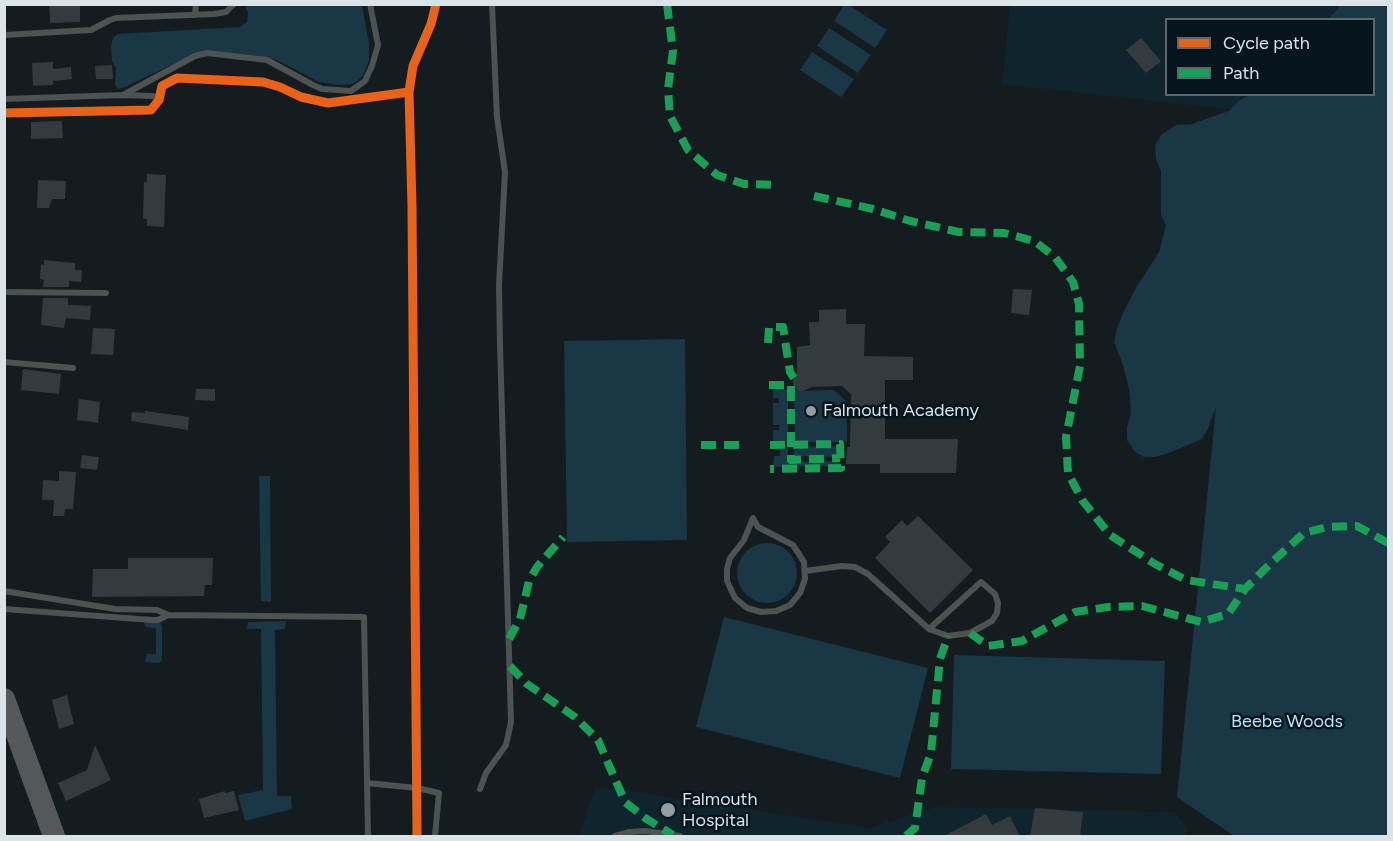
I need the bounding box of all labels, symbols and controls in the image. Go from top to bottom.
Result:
legend [1165,18,1375,96]
text: Cycle path [1223,32,1310,54]
text: Path [1223,62,1259,84]
place label: Falmouth Academy [823,400,979,422]
marker: Falmouth Academy [804,404,818,418]
park label: Beebe Woods [1231,711,1343,733]
place label: Falmouth Hospital [682,789,757,832]
marker: Falmouth Hospital [659,801,677,819]

